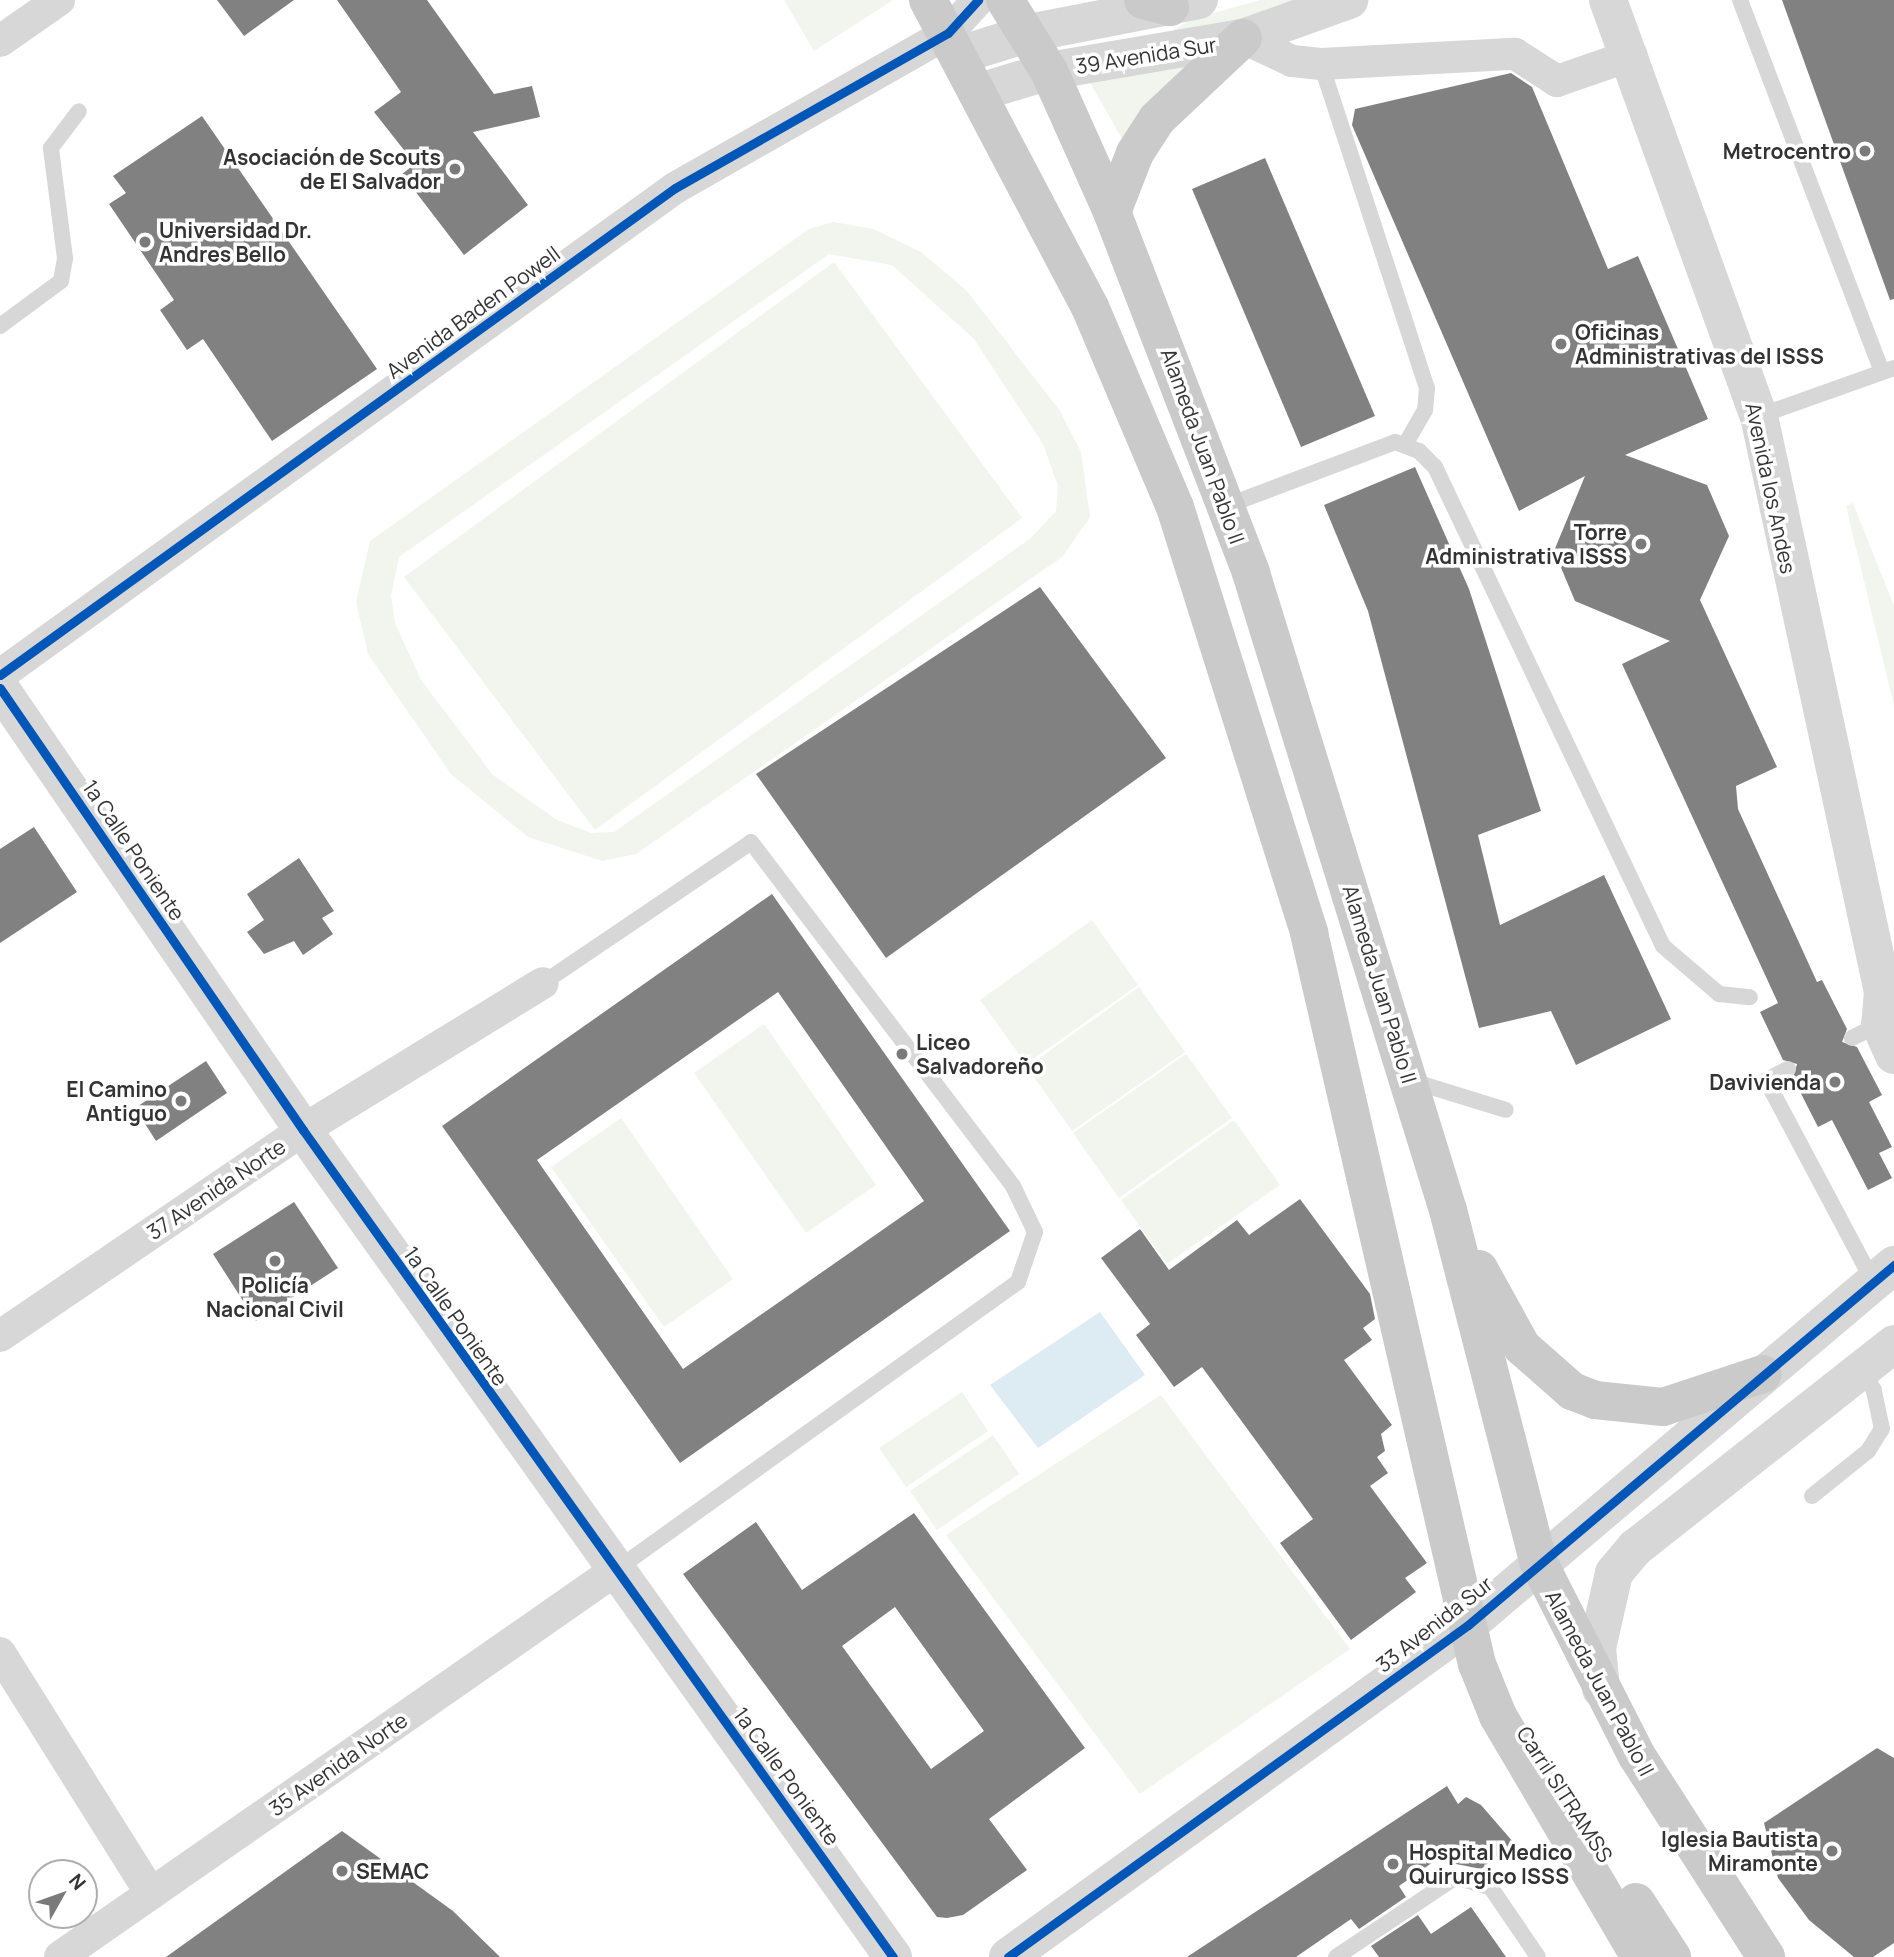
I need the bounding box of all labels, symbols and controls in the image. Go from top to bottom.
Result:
street label: 39 Avenida Sur [1074,31,1218,79]
place label: Metrocentro [1723,138,1851,164]
marker: Metrocentro [1857,143,1873,159]
place label: Asociación de Scouts de El Salvador [223,144,441,194]
marker: Asociación de Scouts de El Salvador [447,161,463,177]
place label: Universidad Dr. Andres Bello [159,217,312,267]
marker: Universidad Dr. Andres Bello [137,234,153,250]
street label: Avenida Baden Powell [381,241,565,383]
place label: Oficinas Administrativas del ISSS [1575,319,1824,369]
marker: Oficinas Administrativas del ISSS [1553,336,1569,352]
street label: Alameda Juan Pablo II [1156,345,1250,547]
street label: Avenida los Andes [1741,400,1801,576]
place label: Torre Administrativa ISSS [1425,519,1627,569]
marker: Torre Administrativa ISSS [1633,536,1649,552]
street label: 1a Calle Poniente [78,775,190,925]
street label: Alameda Juan Pablo II [1338,882,1422,1086]
place label: Liceo Salvadoreño [916,1029,1044,1079]
marker: Liceo Salvadoreño [894,1046,910,1062]
place label: Davivienda [1709,1069,1821,1095]
marker: Davivienda [1827,1074,1843,1090]
place label: El Camino Antiguo [66,1076,167,1126]
marker: El Camino Antiguo [173,1093,189,1109]
street label: 37 Avenida Norte [142,1133,290,1245]
street label: 1a Calle Poniente [399,1242,513,1390]
marker: Policía Nacional Civil [267,1253,283,1269]
place label: Policía Nacional Civil [206,1272,344,1322]
street label: 33 Avenida Sur [1371,1571,1497,1677]
street label: Alameda Juan Pablo II [1540,1586,1660,1780]
street label: 1a Calle Poniente [729,1702,845,1850]
street label: 35 Avenida Norte [264,1707,412,1821]
street label: Carril SITRAMSS [1512,1721,1618,1867]
place label: Iglesia Bautista Miramonte [1661,1826,1818,1876]
place label: Hospital Medico Quirurgico ISSS [1409,1839,1573,1889]
marker: Iglesia Bautista Miramonte [1824,1843,1840,1859]
marker: Hospital Medico Quirurgico ISSS [1383,1854,1403,1874]
place label: SEMAC [356,1858,429,1884]
north arrow [28,1859,98,1929]
marker: SEMAC [334,1863,350,1879]
text: N [63,1868,92,1895]

